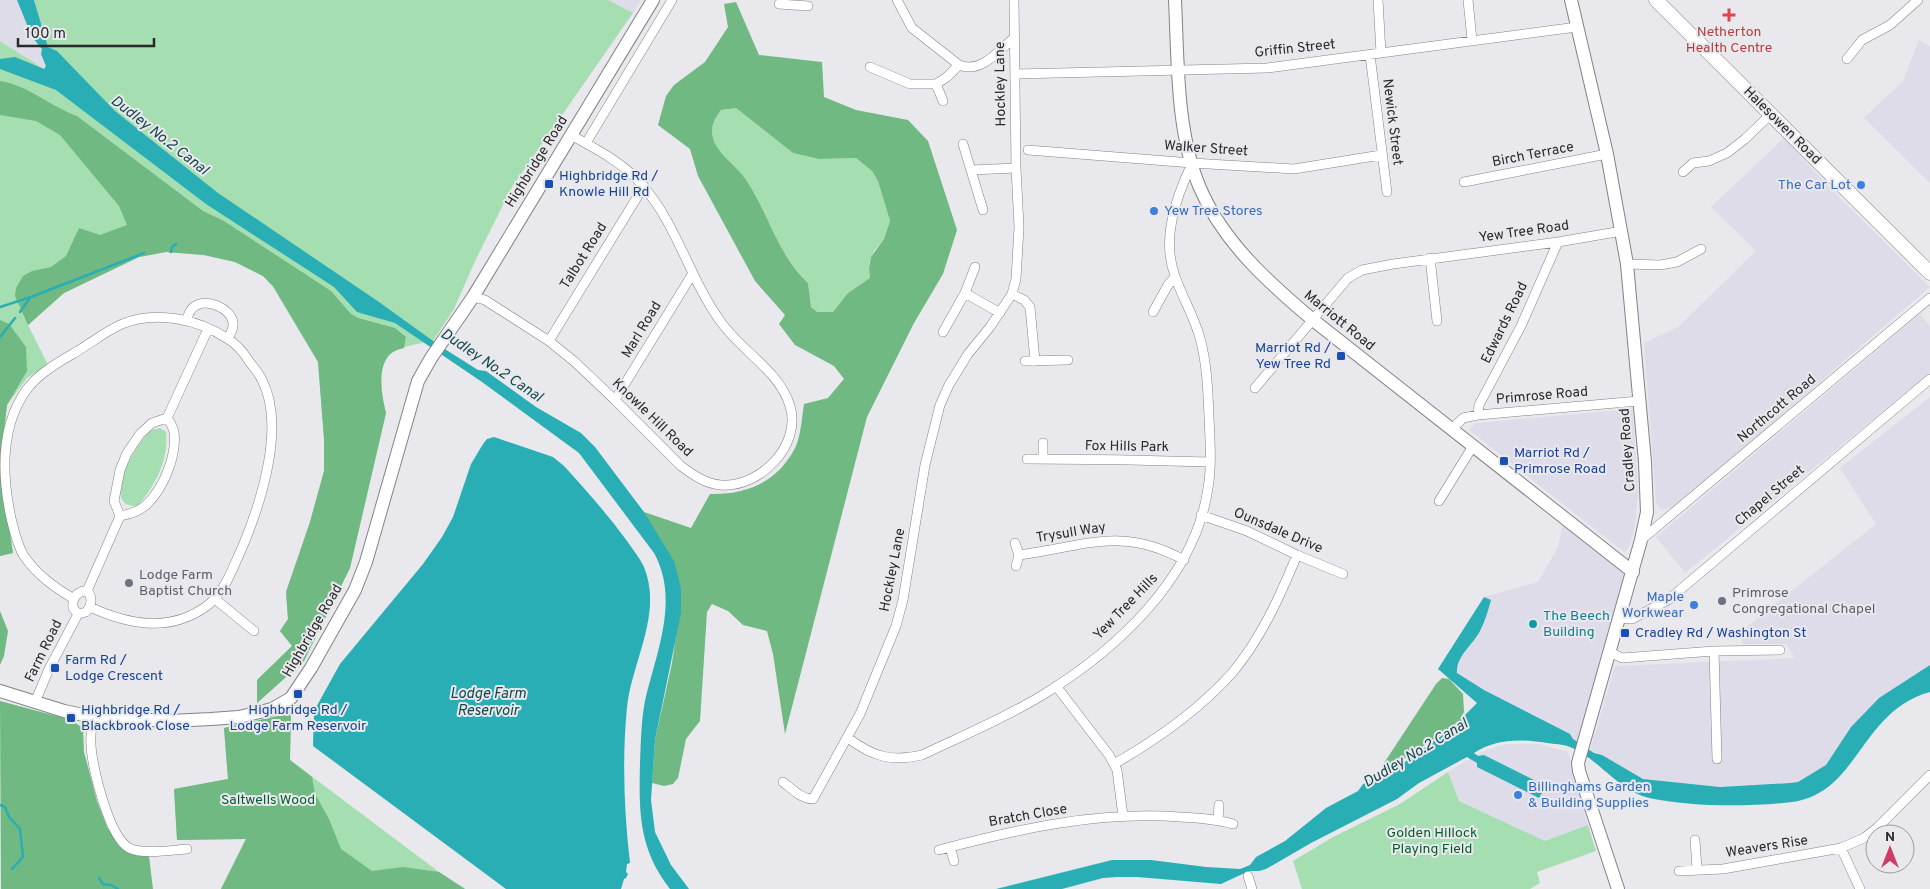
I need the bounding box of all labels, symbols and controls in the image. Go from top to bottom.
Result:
marker: Netherton Health Centre [1722,8,1736,22]
scale bar [18,15,154,47]
place label: Netherton Health Centre [1686,24,1772,57]
text: 100 m [25,25,66,44]
street label: Griffin Street [1254,36,1336,62]
street label: Hockley Lane [992,41,1010,127]
street label: Newick Street [1378,78,1406,166]
street label: Halesowen Road [1740,84,1824,168]
water label: Dudley No.2 Canal [106,92,213,181]
street label: Highbridge Road [502,113,572,211]
street label: Walker Street [1163,138,1249,160]
street label: Birch Terrace [1491,139,1575,171]
place label: Highbridge Rd / Knowle Hill Rd [559,168,658,201]
place label: The Car Lot [1778,177,1851,194]
marker: Highbridge Rd / Knowle Hill Rd [543,178,555,190]
marker: The Car Lot [1855,179,1867,191]
place label: Yew Tree Stores [1164,203,1263,220]
marker: Yew Tree Stores [1148,205,1160,217]
street label: Yew Tree Road [1478,217,1570,247]
street label: Talbot Road [557,220,611,292]
street label: Edwards Road [1478,280,1532,366]
street label: Marriott Road [1300,287,1378,355]
street label: Marl Road [618,299,666,361]
water label: Dudley No.2 Canal [436,325,547,408]
place label: Marriot Rd / Yew Tree Rd [1255,340,1331,373]
marker: Marriot Rd / Yew Tree Rd [1335,350,1347,362]
street label: Northcott Road [1734,371,1820,447]
street label: Knowle Hill Road [608,375,696,461]
street label: Primrose Road [1495,384,1589,408]
street label: Cradley Road [1617,408,1639,492]
street label: Fox Hills Park [1085,438,1169,456]
place label: Marriot Rd / Primrose Road [1514,445,1606,478]
marker: Marriot Rd / Primrose Road [1498,455,1510,467]
street label: Chapel Street [1732,462,1808,530]
street label: Ounsdale Drive [1231,505,1325,557]
street label: Trysull Way [1035,519,1107,547]
street label: Hockley Lane [877,527,909,613]
place label: Lodge Farm Baptist Church [139,567,232,600]
street label: Yew Tree Hills [1090,570,1162,644]
marker: Lodge Farm Baptist Church [123,577,135,589]
street label: Highbridge Road [279,581,347,681]
place label: Primrose Congregational Chapel [1732,585,1875,618]
place label: Maple Workwear [1622,589,1685,622]
marker: Primrose Congregational Chapel [1716,595,1728,607]
marker: Maple Workwear [1688,599,1700,611]
place label: The Beech Building [1543,608,1610,641]
street label: Farm Road [22,617,66,685]
marker: The Beech Building [1527,618,1539,630]
place label: Cradley Rd / Washington St [1635,625,1807,642]
marker: Cradley Rd / Washington St [1619,627,1631,639]
place label: Farm Rd / Lodge Crescent [65,652,163,685]
marker: Farm Rd / Lodge Crescent [49,662,61,674]
water label: Lodge Farm Reservoir [450,685,527,721]
marker: Highbridge Rd / Lodge Farm Reservoir [292,688,304,700]
place label: Highbridge Rd / Blackbrook Close [81,702,190,735]
place label: Highbridge Rd / Lodge Farm Reservoir [229,702,367,735]
marker: Highbridge Rd / Blackbrook Close [65,712,77,724]
water label: Dudley No.2 Canal [1360,715,1473,793]
place label: Billinghams Garden & Building Supplies [1528,779,1651,812]
marker: Billinghams Garden & Building Supplies [1512,789,1524,801]
park label: Saltwells Wood [221,792,315,809]
street label: Bratch Close [988,801,1068,831]
north arrow [1865,824,1915,874]
park label: Golden Hillock Playing Field [1387,825,1478,858]
text: N [1885,829,1895,846]
street label: Weavers Rise [1725,832,1809,862]

